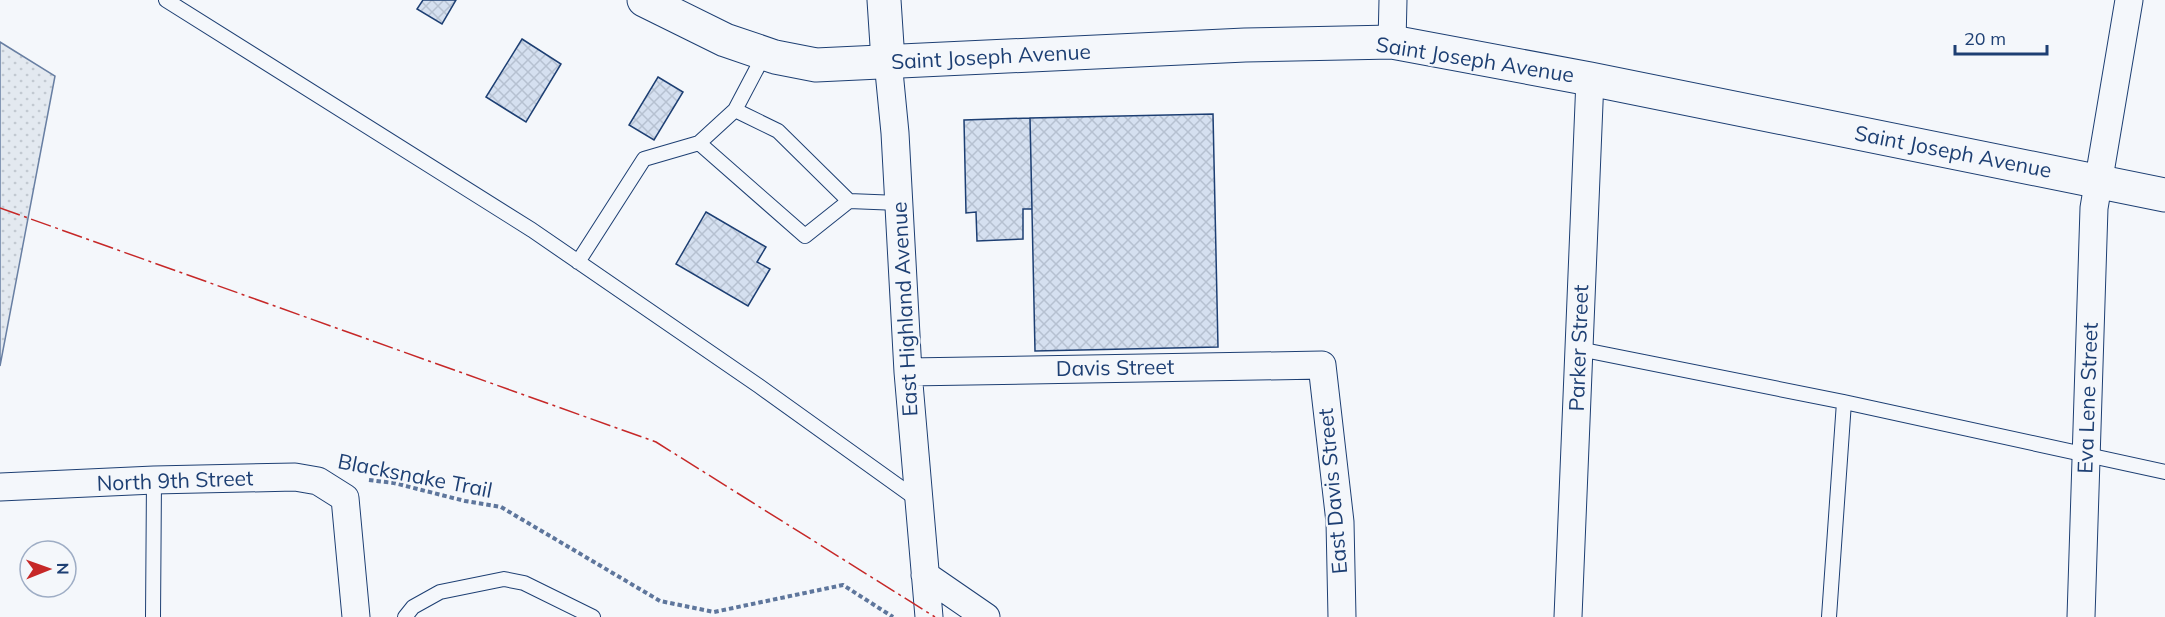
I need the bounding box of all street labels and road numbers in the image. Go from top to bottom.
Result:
street label: Saint Joseph Avenue [1374,31,1576,88]
street label: Saint Joseph Avenue [890,38,1092,74]
street label: Saint Joseph Avenue [1853,119,2054,183]
street label: East Highland Avenue [885,201,923,417]
street label: Parker Street [1563,284,1593,412]
street label: Eva Lene Street [2071,322,2103,474]
street label: Davis Street [1056,353,1174,381]
street label: East Davis Street [1312,407,1352,575]
street label: Blacksnake Trail [336,447,495,503]
street label: North 9th Street [96,464,254,496]

